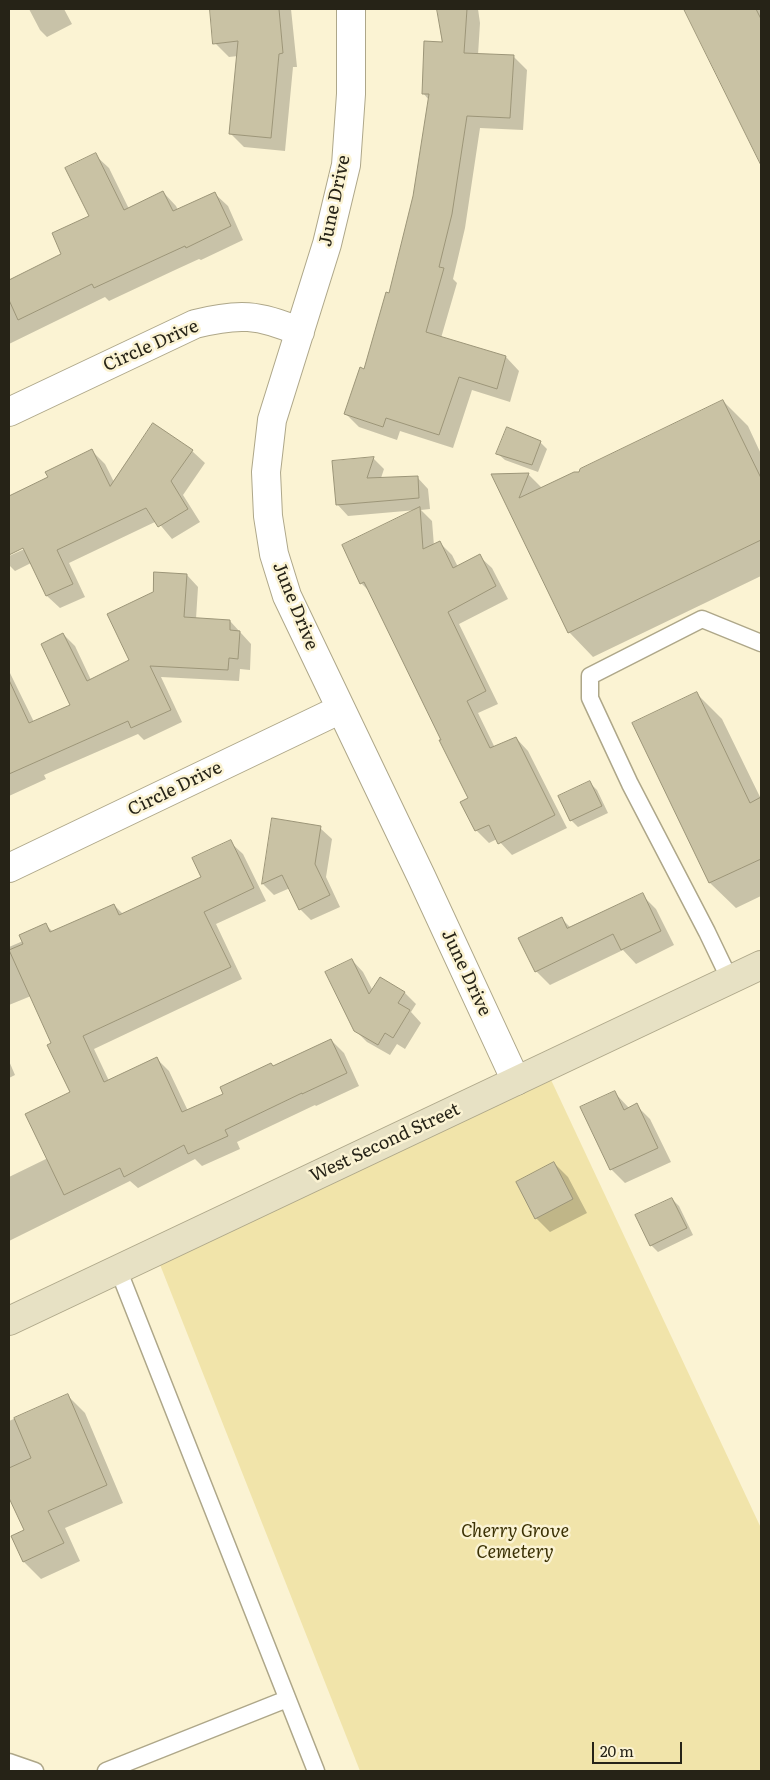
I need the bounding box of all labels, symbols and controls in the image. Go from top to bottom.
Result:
street label: June Drive [315,153,355,249]
street label: Circle Drive [100,315,202,377]
street label: June Drive [268,559,322,653]
street label: Circle Drive [124,757,226,821]
street label: June Drive [437,926,495,1020]
street label: West Second Street [306,1099,464,1187]
park label: Cherry Grove Cemetery [461,1521,569,1564]
scale bar [595,1732,685,1764]
text: 20 m [600,1739,634,1762]

